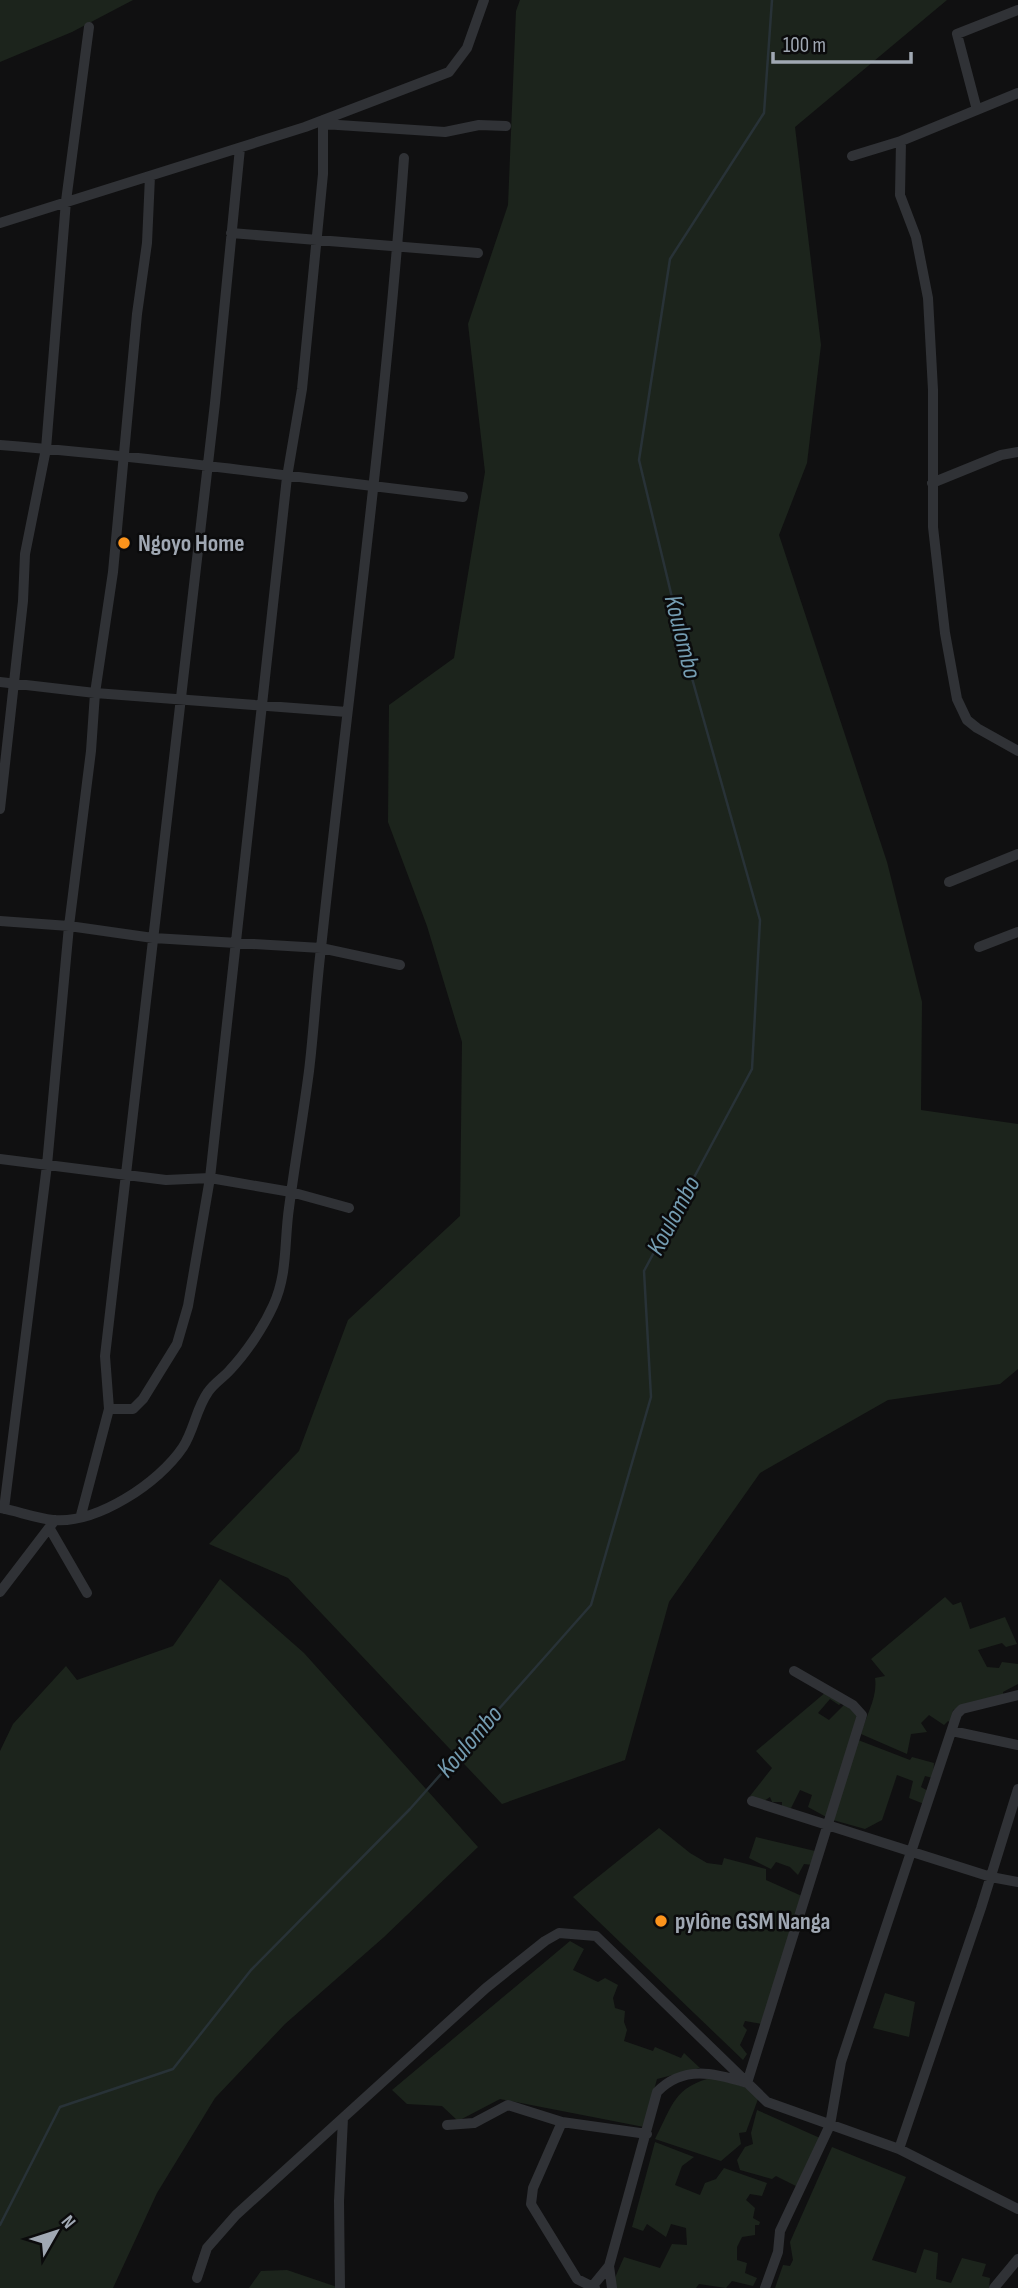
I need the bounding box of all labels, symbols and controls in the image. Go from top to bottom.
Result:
scale bar [773,21,911,65]
text: 100 m [783,33,826,58]
place label: Ngoyo Home [138,529,244,558]
marker: Ngoyo Home [116,535,132,551]
water label: Koulombo [657,592,707,682]
water label: Koulombo [640,1171,708,1261]
water label: Koulombo [430,1699,510,1784]
place label: pylône GSM Nanga [675,1907,830,1936]
marker: pylône GSM Nanga [653,1913,669,1929]
north arrow [21,2197,91,2267]
text: N [56,2211,80,2233]

